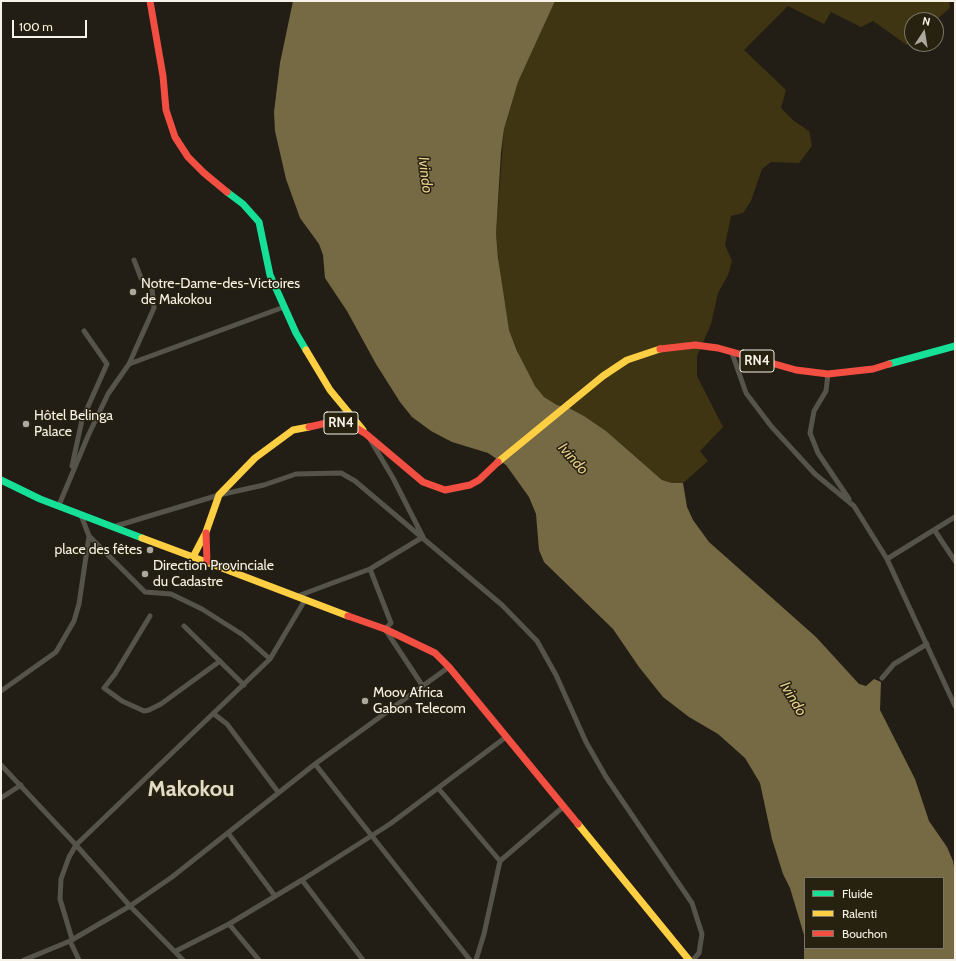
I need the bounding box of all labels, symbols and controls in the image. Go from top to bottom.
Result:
scale bar [14,12,89,38]
north arrow [904,12,944,52]
text: N [921,14,932,29]
text: 100 m [19,19,53,34]
water label: Ivindo [414,156,436,194]
place label: Notre-Dame-des-Victoires de Makokou [141,276,300,308]
marker: Notre-Dame-des-Victoires de Makokou [128,287,138,297]
road number: RN4 [740,350,774,372]
place label: Hôtel Belinga Palace [34,408,113,440]
road number: RN4 [324,412,358,434]
marker: Hôtel Belinga Palace [21,419,31,429]
water label: Ivindo [554,439,592,479]
place label: place des fêtes [54,542,142,558]
marker: place des fêtes [145,545,155,555]
place label: Direction Provinciale du Cadastre [153,558,274,590]
marker: Direction Provinciale du Cadastre [140,569,150,579]
water label: Ivindo [776,679,810,719]
place label: Moov Africa Gabon Telecom [373,685,466,718]
marker: Moov Africa Gabon Telecom [360,696,370,706]
district label: Makokou [148,777,234,803]
legend [804,877,944,949]
text: Fluide [842,886,873,901]
text: Ralenti [842,906,877,921]
text: Bouchon [842,926,887,941]

